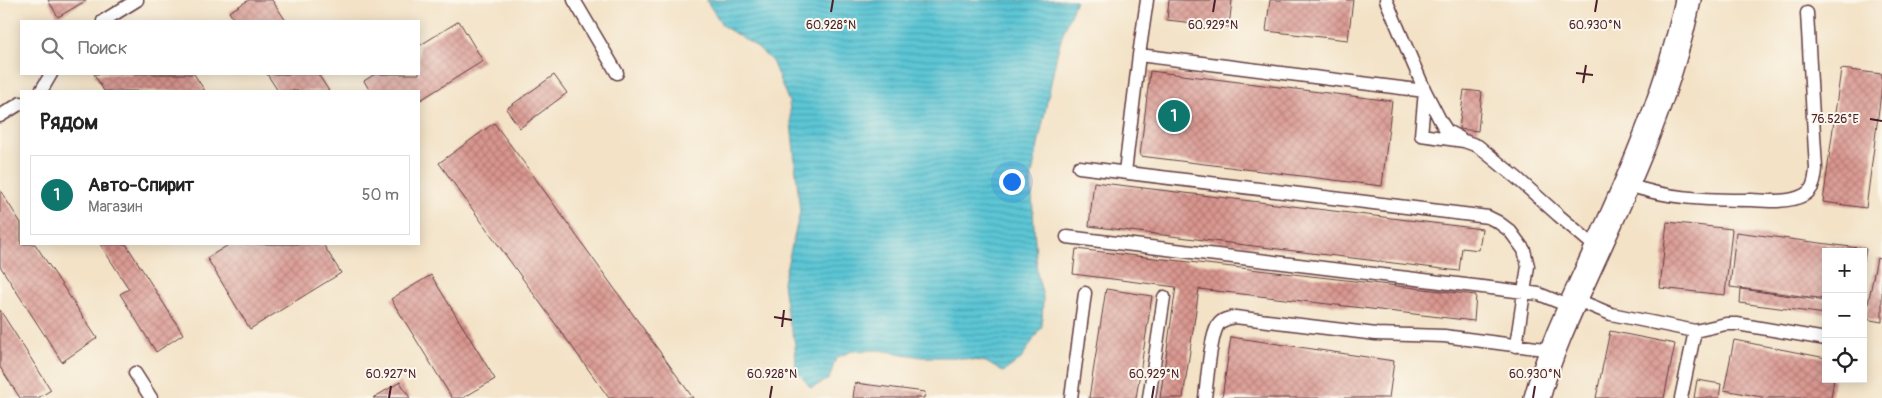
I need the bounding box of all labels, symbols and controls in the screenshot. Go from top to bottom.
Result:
text: 60.928°N [806,18,856,33]
text: 60.929°N [1188,18,1238,33]
text: 60.930°N [1569,18,1621,33]
search box [20,20,420,75]
icon: search [38,34,66,62]
text: Поиск [78,36,128,60]
pin: 1 [1158,97,1190,135]
text: Рядом [40,109,98,136]
text: 76.526°E [1811,112,1859,127]
your location [999,169,1025,195]
text: Авто-Спирит [88,173,194,197]
text: 1 [54,185,60,205]
text: 50 m [362,185,399,205]
text: Магазин [88,197,143,217]
map controls [1822,248,1867,383]
button: + [1822,248,1867,293]
button: − [1822,293,1867,338]
button: locate [1822,338,1867,383]
text: 60.927°N [366,367,416,382]
text: 60.928°N [747,367,797,382]
text: 60.929°N [1129,367,1179,382]
text: 60.930°N [1509,367,1561,382]

